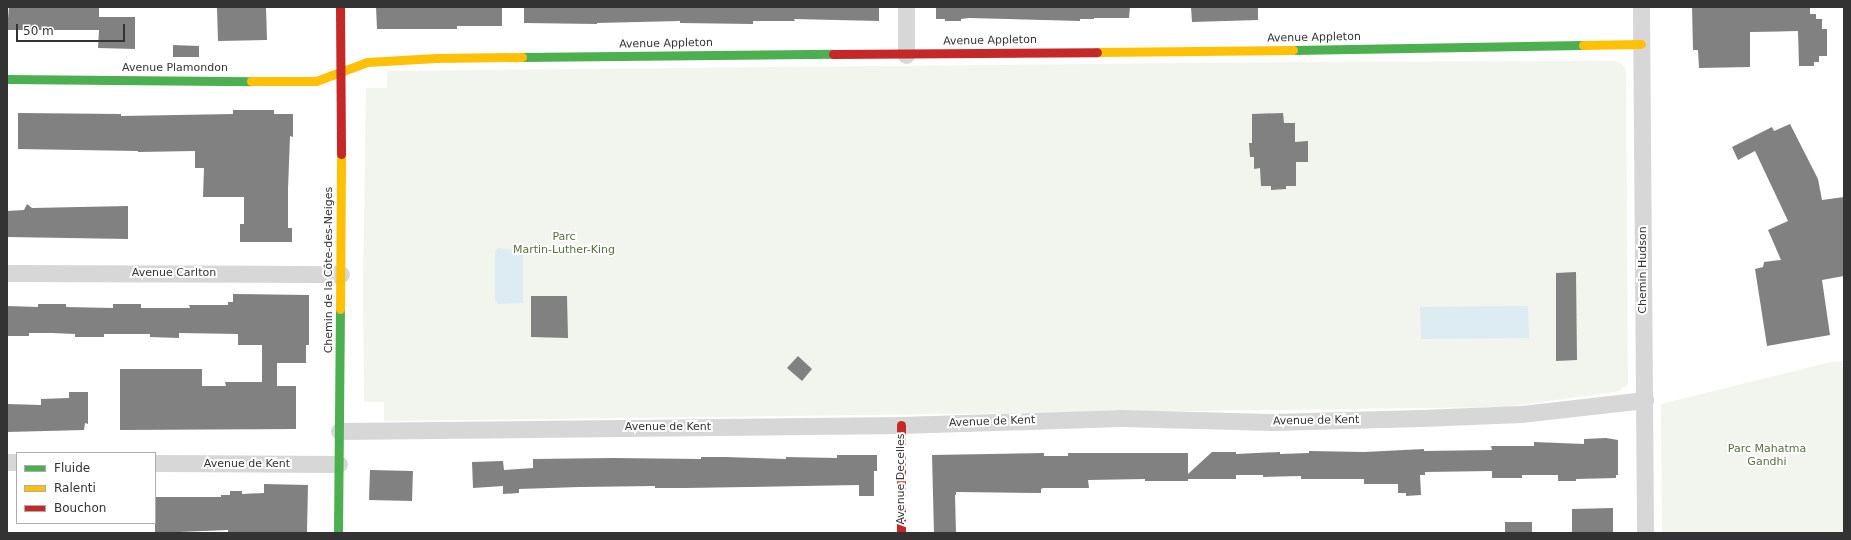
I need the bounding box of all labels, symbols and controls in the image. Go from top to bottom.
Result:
scale bar [18,16,127,42]
text: 50 m [23,24,54,38]
street label: Avenue Appleton [1267,31,1361,45]
street label: Avenue Appleton [943,34,1037,48]
street label: Avenue Appleton [619,37,713,51]
street label: Avenue Plamondon [122,61,228,75]
street label: Chemin de la Côte-des-Neiges [322,187,336,353]
street label: Chemin Hudson [1636,226,1650,314]
park label: Parc Martin-Luther-King [513,231,615,257]
street label: Avenue Carlton [132,266,216,280]
street label: Avenue de Kent [949,414,1035,430]
street label: Avenue de Kent [1273,414,1359,428]
street label: Avenue de Kent [625,420,711,434]
street label: Avenue Decelles [894,433,908,525]
park label: Parc Mahatma Gandhi [1728,443,1806,469]
legend [16,452,156,524]
street label: Avenue de Kent [204,457,290,471]
text: Fluide [54,461,90,475]
text: Ralenti [54,481,96,495]
text: Bouchon [54,501,106,515]

